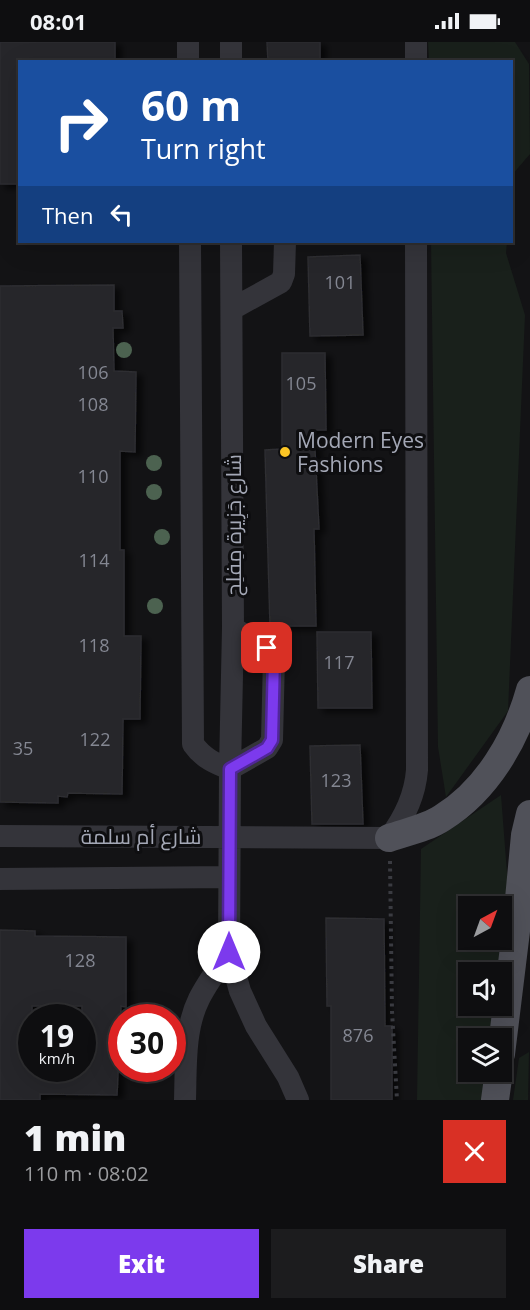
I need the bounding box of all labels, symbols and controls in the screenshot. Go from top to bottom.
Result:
text: 08:01 [30,6,87,36]
text: 60 m [141,76,241,133]
icon: right [42,84,120,162]
text: Turn right [141,130,266,167]
icon: left [105,198,138,231]
text: Then [42,200,93,230]
house number: 101 [325,270,355,294]
house number: 106 [78,360,108,384]
house number: 105 [286,371,316,395]
house number: 108 [78,392,108,416]
place label: Modern Eyes Fashions [297,426,424,478]
marker: Modern Eyes Fashions [278,445,292,459]
street label: شارع جَزِيرة مِفلِح [219,454,248,596]
house number: 110 [78,464,108,488]
house number: 114 [79,548,109,572]
pin [241,622,292,673]
icon: arrive [250,631,283,664]
house number: 118 [79,633,109,657]
house number: 117 [324,650,354,674]
house number: 122 [80,727,110,751]
house number: 35 [13,736,33,760]
house number: 123 [321,768,351,792]
street label: شارع أم سلمة [81,822,201,851]
north arrow [458,896,512,950]
map controls [458,896,512,1082]
position arrow [197,920,261,984]
house number: 128 [65,948,95,972]
button: sound [458,962,512,1016]
speed limit sign: 30 [108,1004,186,1082]
text: 19 [40,1015,74,1056]
house number: 876 [343,1023,373,1047]
button: layers [458,1028,512,1082]
text: km/h [39,1048,75,1068]
text: 1 min [24,1113,126,1162]
button: close [443,1120,506,1183]
text: 110 m · 08:02 [24,1160,149,1187]
button: Exit [24,1229,259,1298]
button: Share [271,1229,506,1298]

